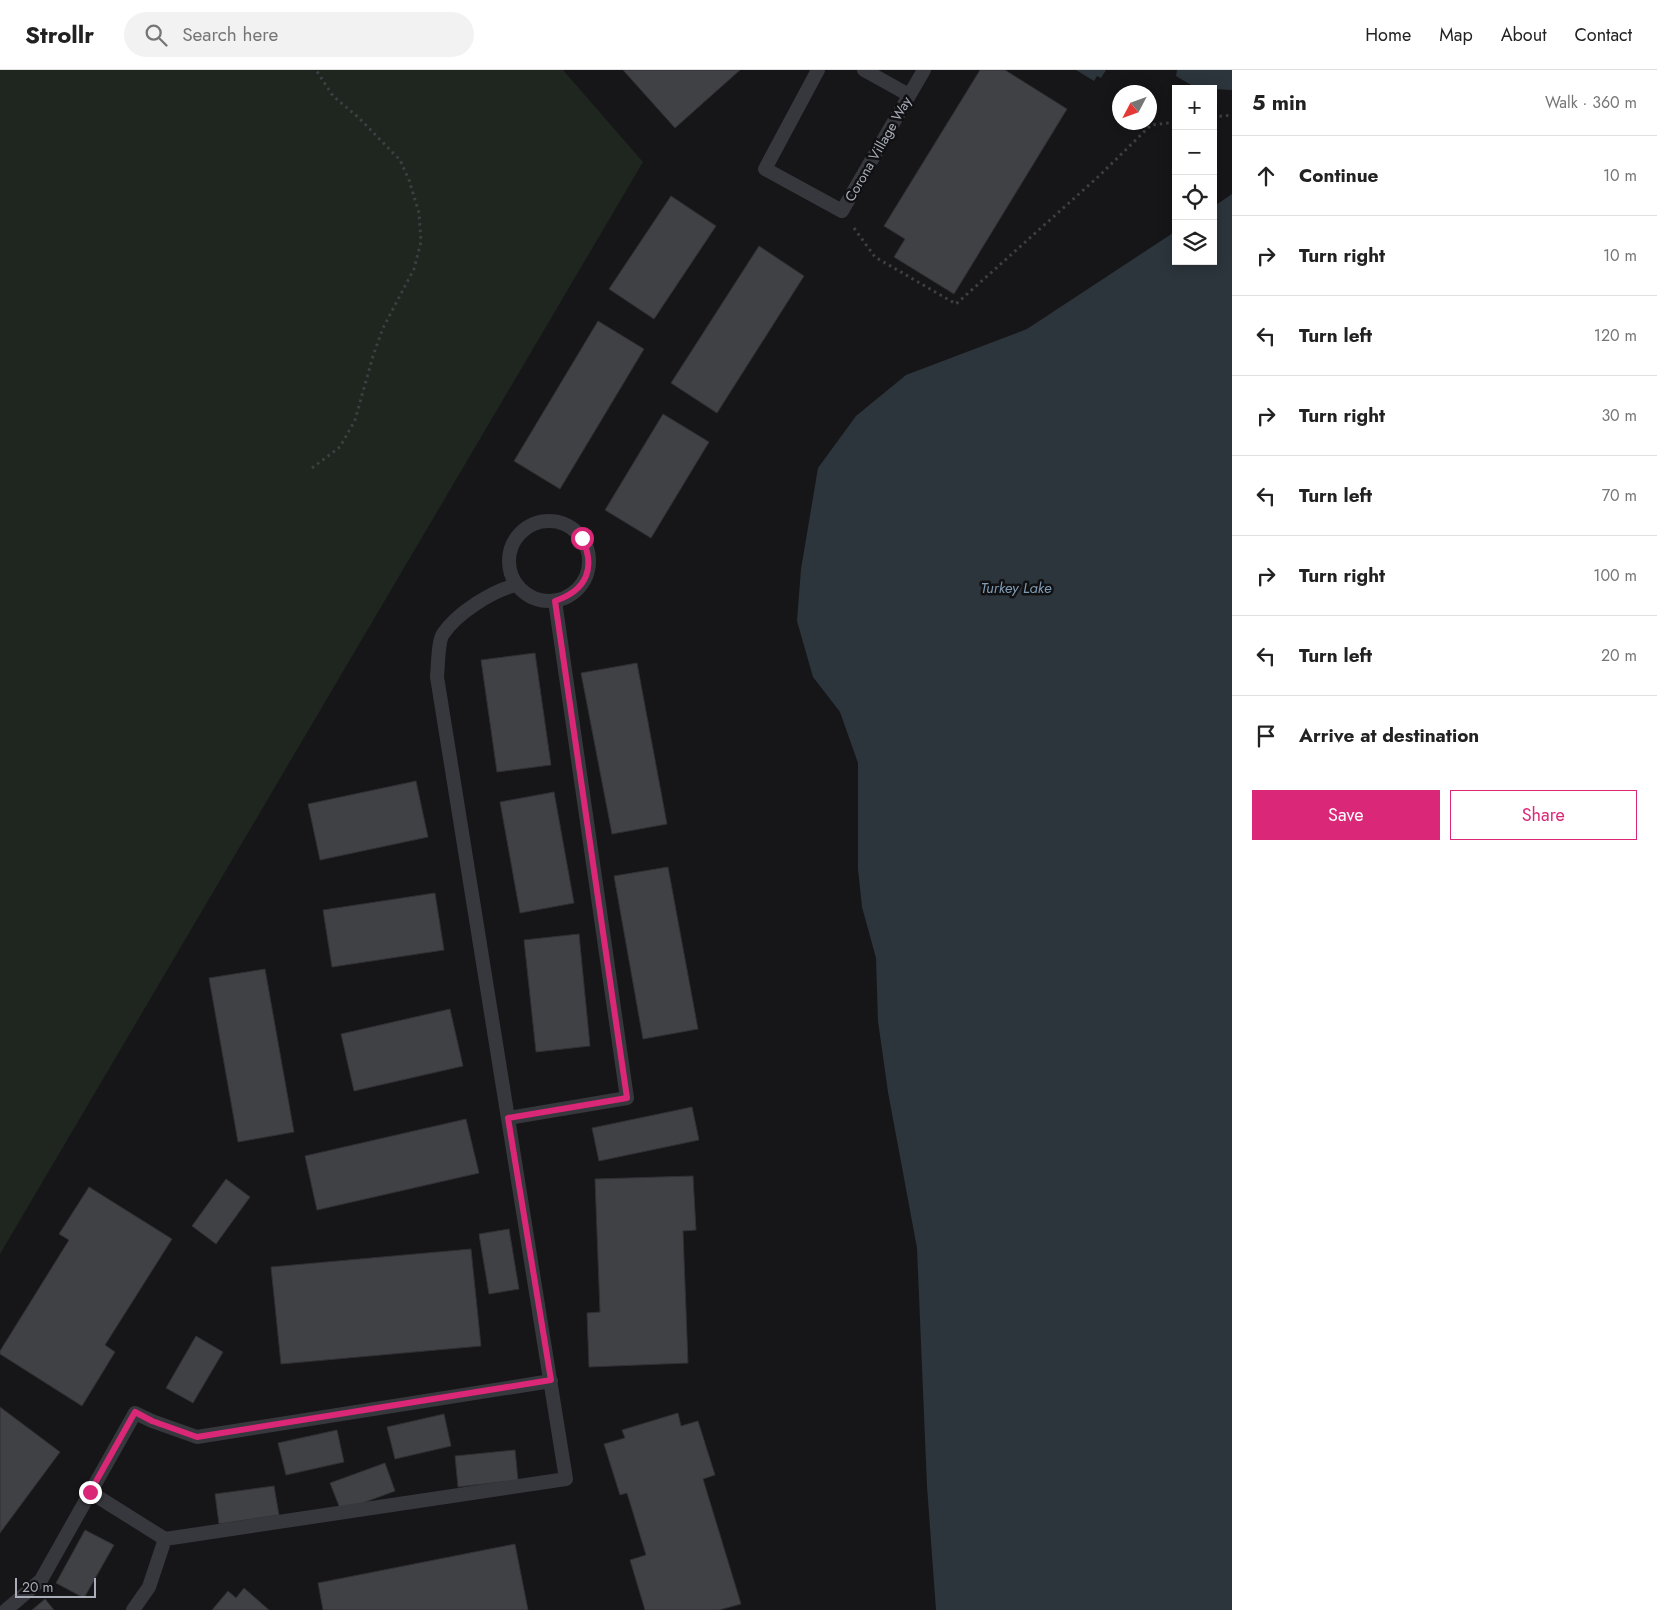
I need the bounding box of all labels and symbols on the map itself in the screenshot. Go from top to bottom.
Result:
north arrow [1112,85,1157,130]
street label: Corona Village Way [840,92,917,205]
route start [571,527,594,550]
water label: Turkey Lake [980,577,1052,599]
route end [79,1481,102,1504]
scale bar [15,1575,96,1598]

